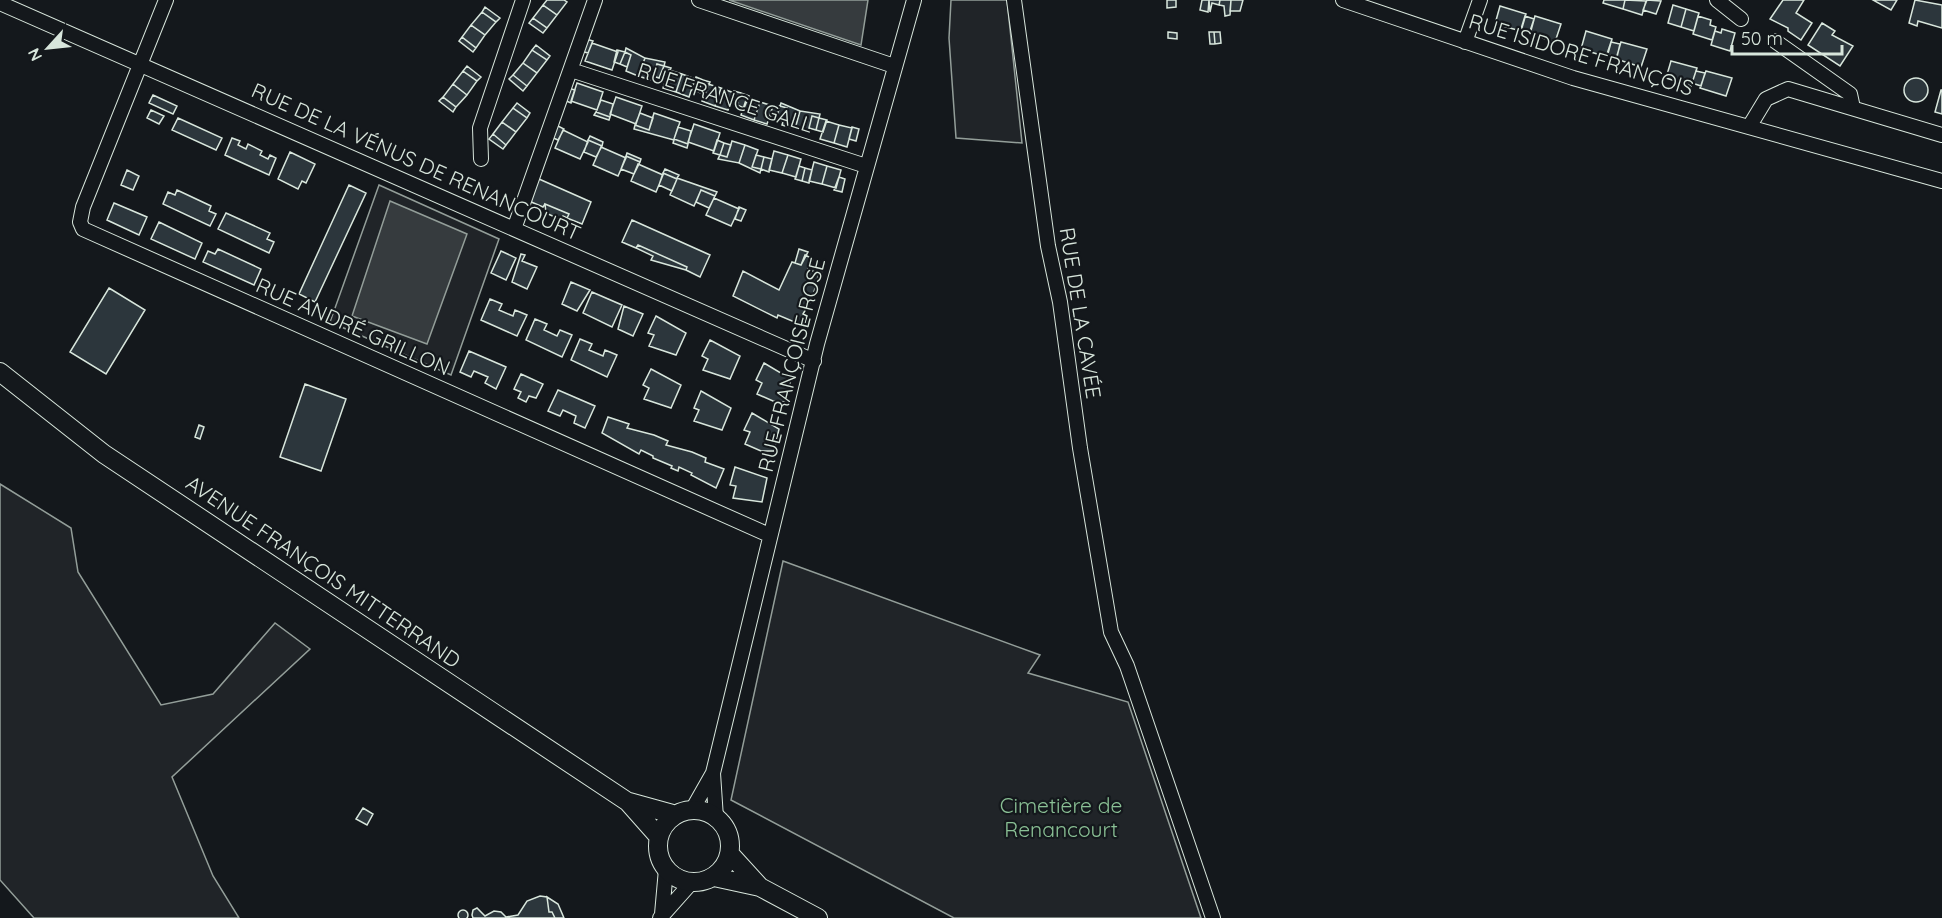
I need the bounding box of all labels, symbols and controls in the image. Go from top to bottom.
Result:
street label: RUE ISIDORE FRANÇOIS [1466,7,1697,101]
north arrow [18,18,78,78]
scale bar [1732,18,1842,56]
text: 50 m [1741,27,1783,50]
text: N [23,45,46,65]
street label: RUE FRANCE GALL [634,56,817,138]
street label: RUE DE LA VÉNUS DE RENANCOURT [248,77,585,246]
street label: RUE DE LA CAVÉE [1055,225,1107,400]
street label: RUE FRANÇOISE ROSE [752,255,830,474]
street label: RUE ANDRÉ GRILLON [252,272,454,381]
street label: AVENUE FRANÇOIS MITTERRAND [181,469,466,673]
park label: Cimetière de Renancourt [1000,792,1122,842]

